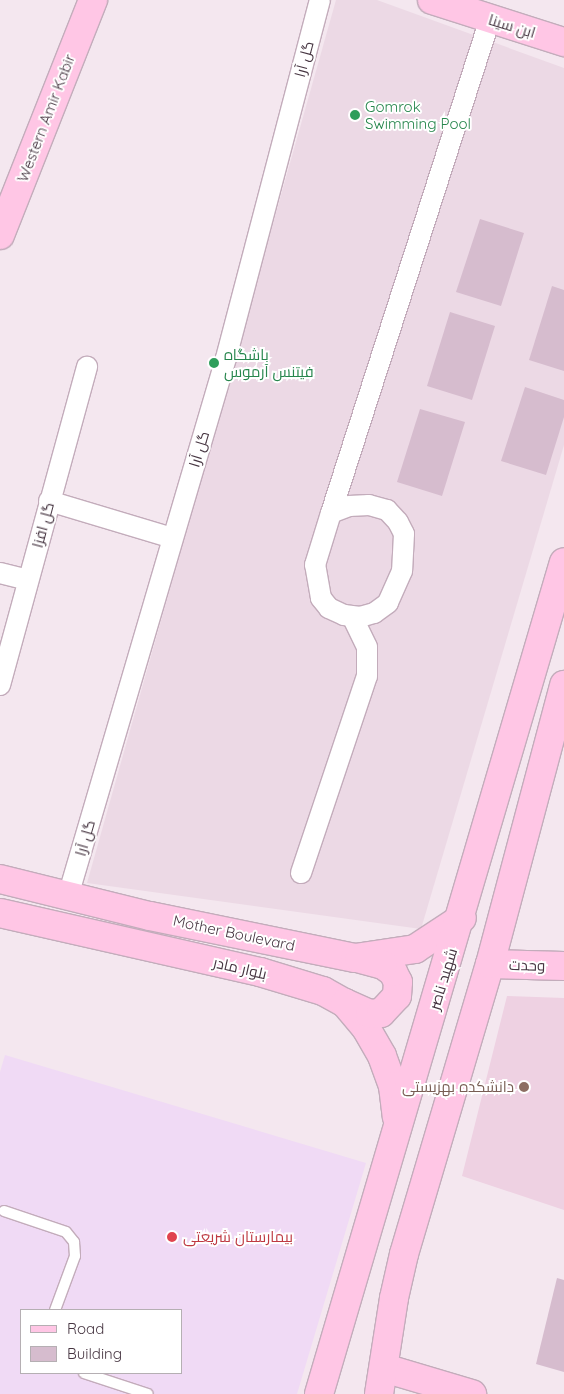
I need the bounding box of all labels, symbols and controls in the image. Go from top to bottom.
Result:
street label: ابن سینا [486,10,538,42]
street label: گل آرا [291,39,317,79]
street label: Western Amir Kabir [13,51,79,185]
place label: Gomrok Swimming Pool [365,97,471,132]
marker: Gomrok Swimming Pool [349,109,361,121]
place label: باشگاه فیتنس آرموس [224,345,314,380]
marker: باشگاه فیتنس آرموس [208,357,220,369]
street label: گل آرا [185,429,213,469]
street label: گل افزا [28,500,58,550]
street label: گل آرا [71,818,99,858]
street label: Mother Boulevard [171,911,297,955]
street label: شهید ناصر [425,946,461,1012]
street label: بلوار مادر [211,953,269,983]
street label: وحدت [509,956,545,974]
place label: دانشکده بهزیستی [402,1078,514,1096]
marker: دانشکده بهزیستی [518,1081,530,1093]
place label: بیمارستان شریعتی [183,1228,293,1246]
marker: بیمارستان شریعتی [165,1230,179,1244]
legend [20,1309,182,1374]
text: Road [67,1319,104,1338]
text: Building [67,1344,122,1363]

